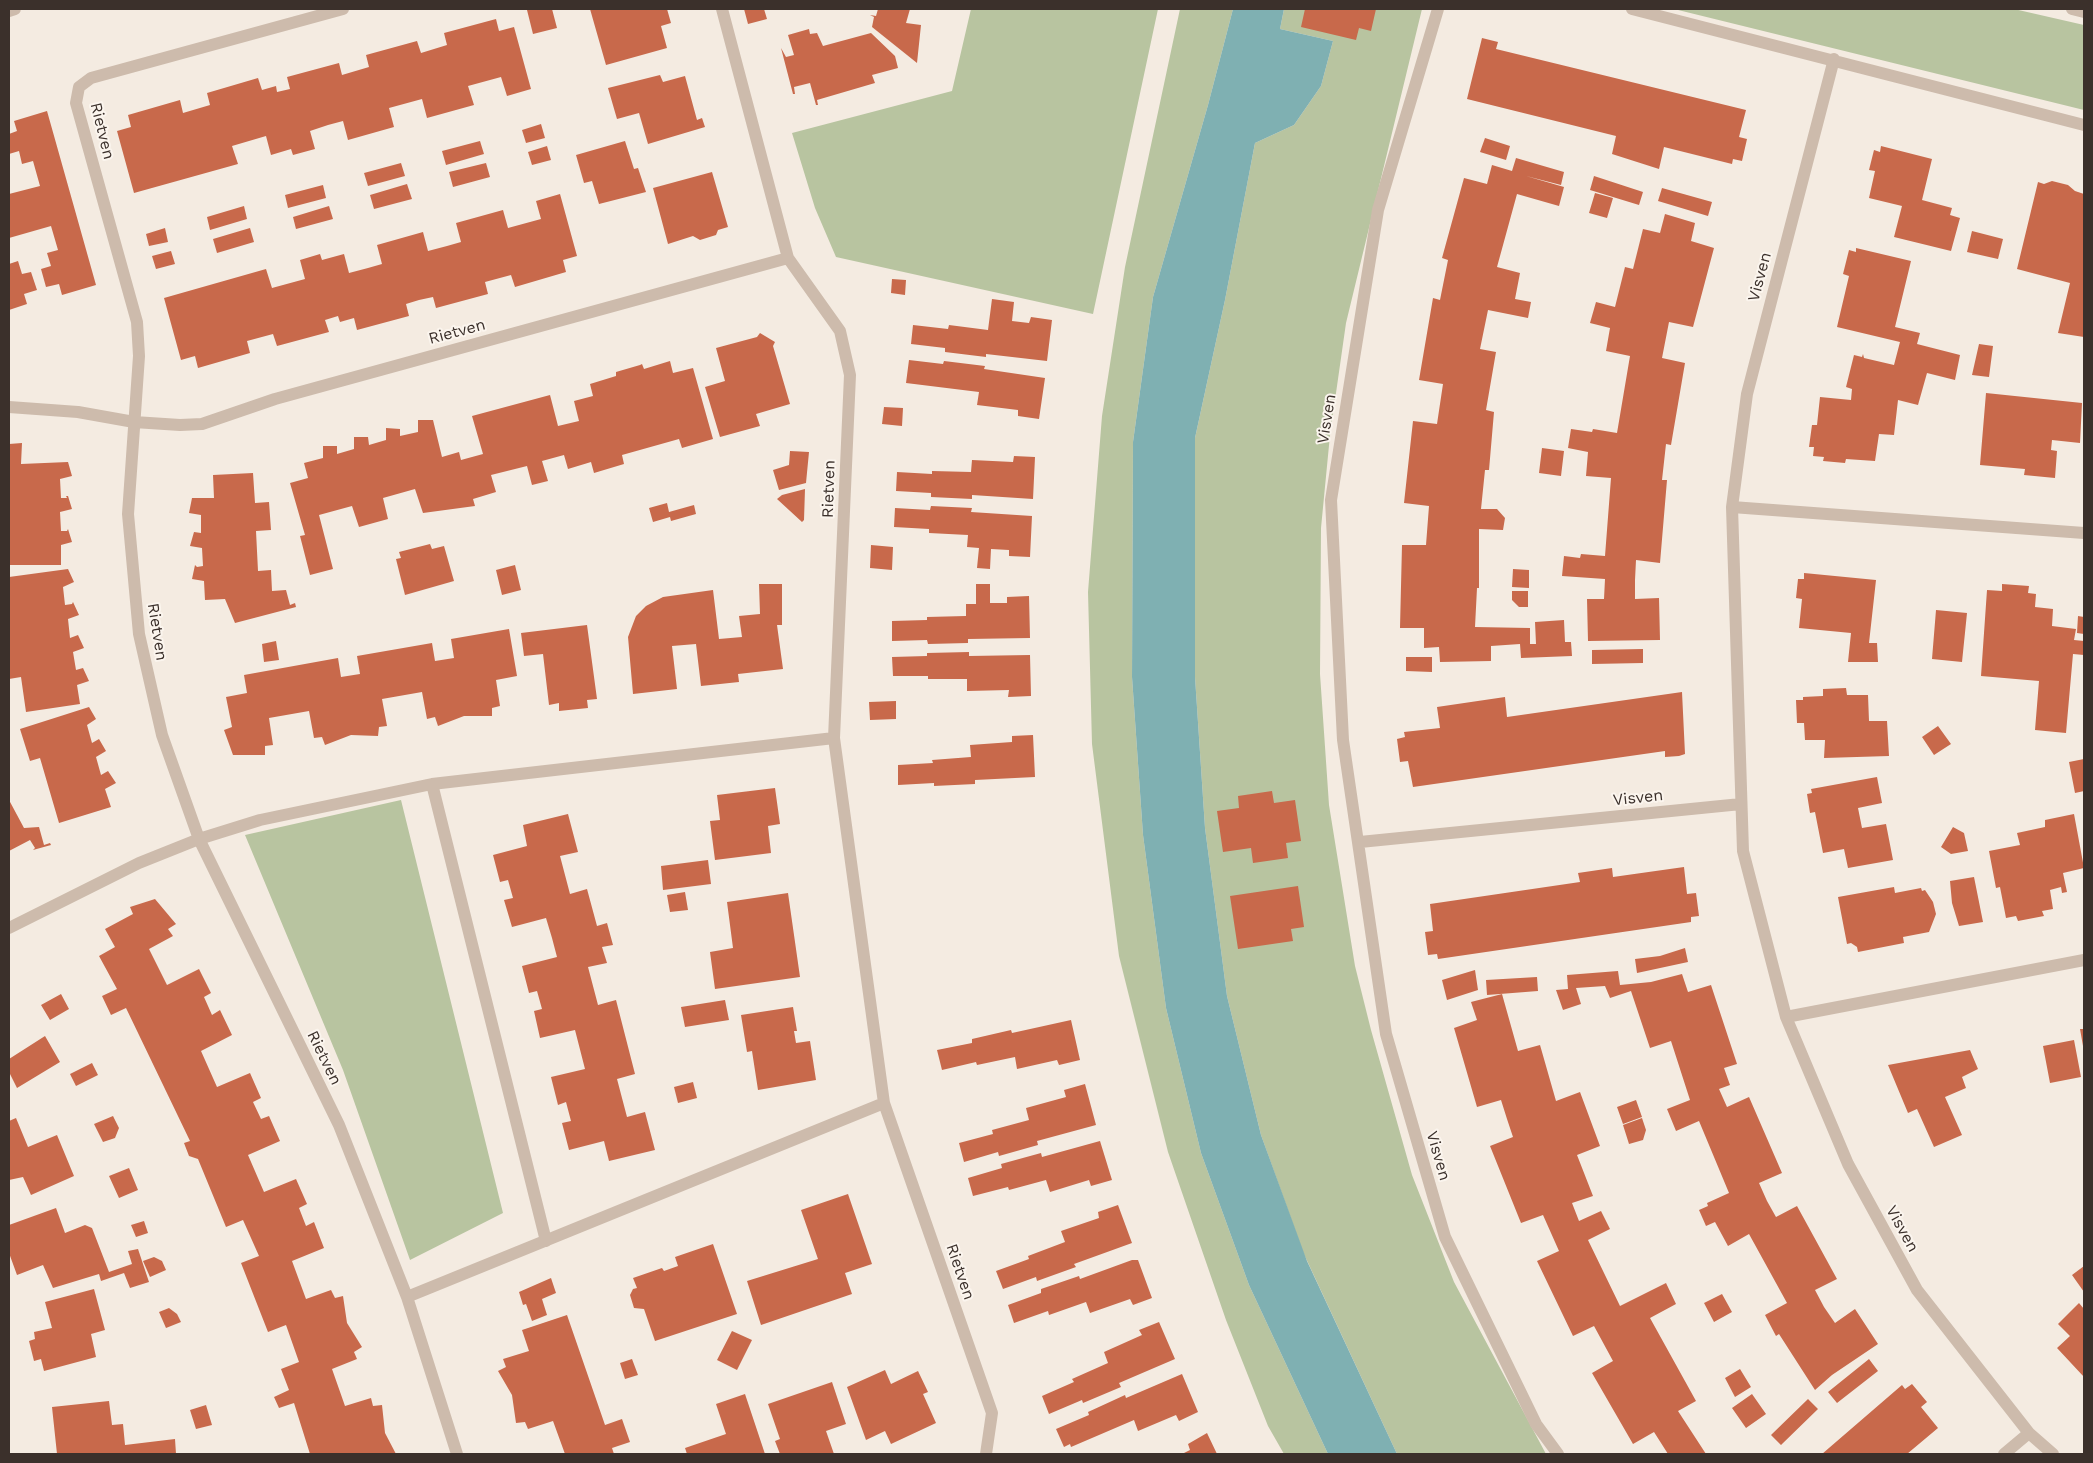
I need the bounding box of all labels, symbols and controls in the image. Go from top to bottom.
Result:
street label: Rietven [86,101,118,161]
street label: Visven [1744,250,1776,304]
street label: Rietven [427,315,487,349]
street label: Visven [1314,393,1340,445]
street label: Rietven [818,460,840,518]
street label: Rietven [143,602,171,662]
street label: Visven [1612,786,1664,810]
street label: Rietven [303,1028,345,1088]
street label: Visven [1422,1129,1454,1183]
street label: Visven [1881,1202,1923,1256]
street label: Rietven [941,1241,979,1303]

